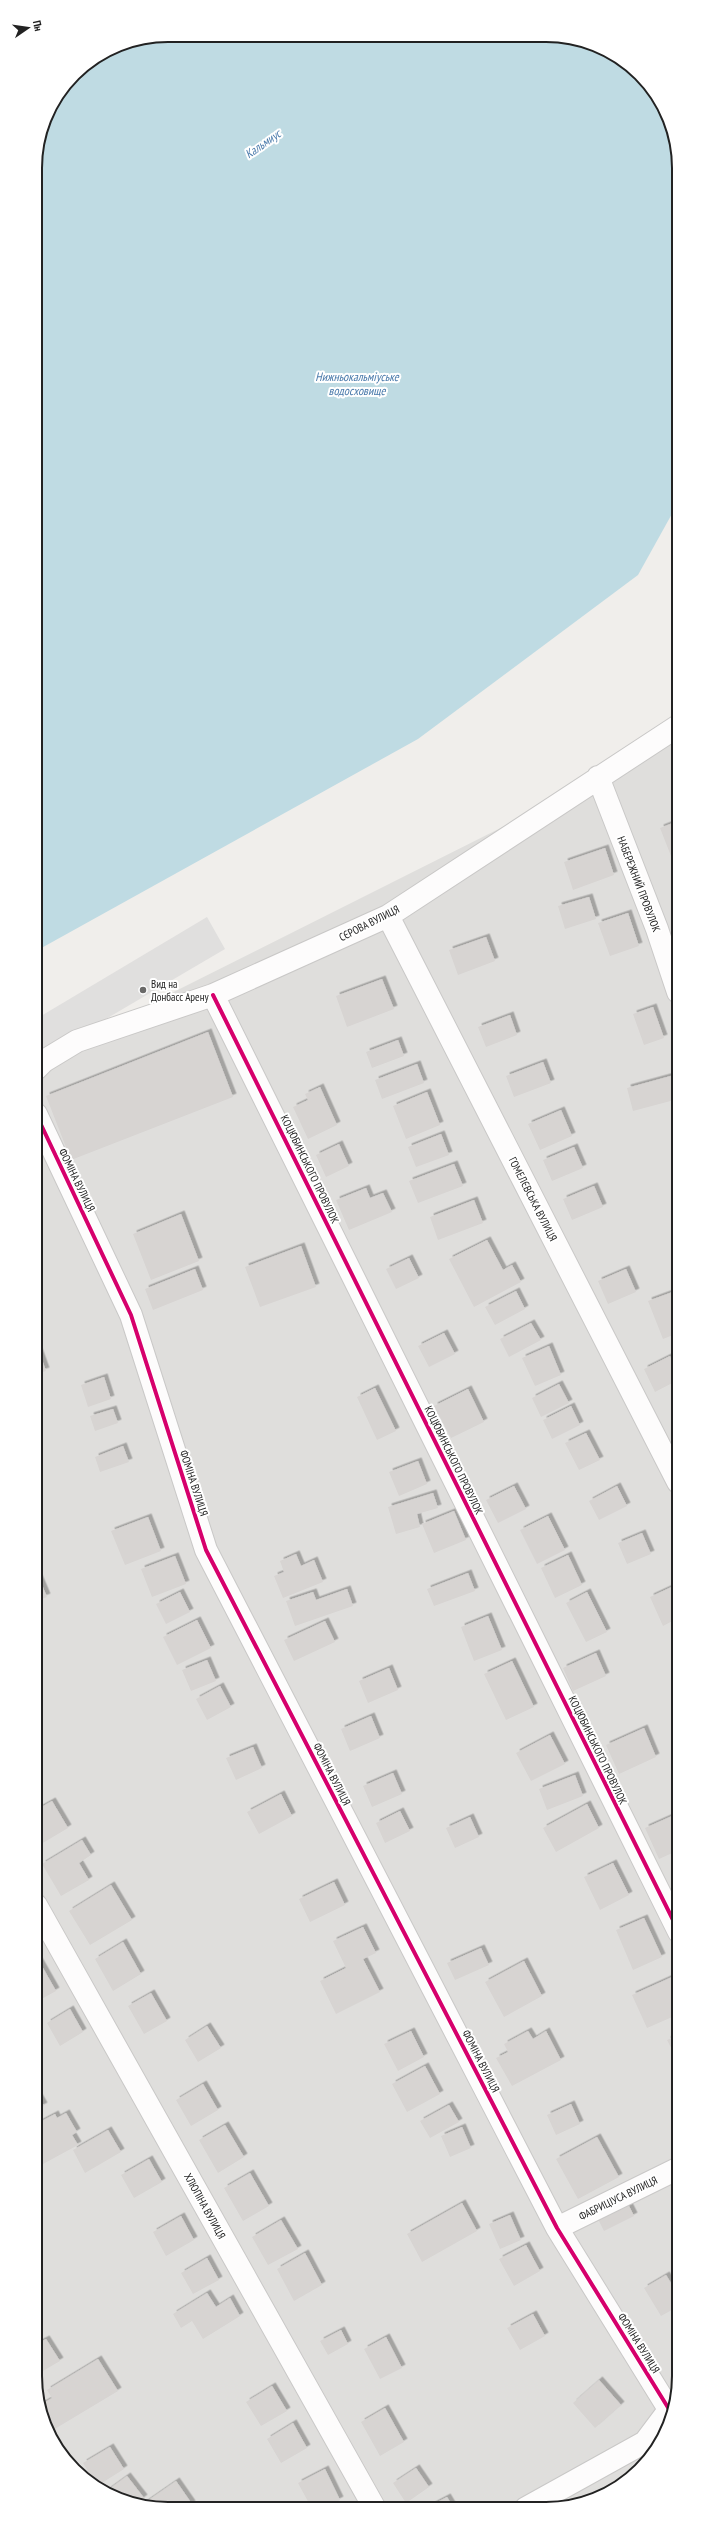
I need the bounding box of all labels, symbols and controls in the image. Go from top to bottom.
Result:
north arrow [8,8,48,48]
text: Пн [30,19,46,33]
water label: Кальмиус [242,125,285,161]
water label: Нижньокальміуське водосховище [315,369,400,398]
street label: НАБЕРЕЖНИЙ ПРОВУЛОК [614,834,664,934]
street label: СЄРОВА ВУЛИЦЯ [336,902,402,944]
place label: Вид на Донбасс Арену [151,977,209,1004]
marker: Вид на Донбасс Арену [138,985,148,995]
street label: КОЦЮБИНСЬКОГО ПРОВУЛОК [278,1112,343,1226]
street label: ФОМІНА ВУЛИЦЯ [56,1146,98,1214]
street label: ГОМЕЛЄВСЬКА ВУЛИЦЯ [506,1155,560,1243]
street label: КОЦЮБИНСЬКОГО ПРОВУЛОК [422,1403,487,1517]
street label: ФОМІНА ВУЛИЦЯ [177,1448,211,1518]
street label: КОЦЮБИНСЬКОГО ПРОВУЛОК [566,1693,631,1807]
street label: ФОМІНА ВУЛИЦЯ [310,1740,354,1808]
street label: ФОМІНА ВУЛИЦЯ [459,2027,503,2095]
street label: ХЛЮПІНА ВУЛИЦЯ [181,2171,229,2241]
street label: ФАБРИЦІУСА ВУЛИЦЯ [576,2173,660,2223]
street label: ФОМІНА ВУЛИЦЯ [615,2310,663,2376]

